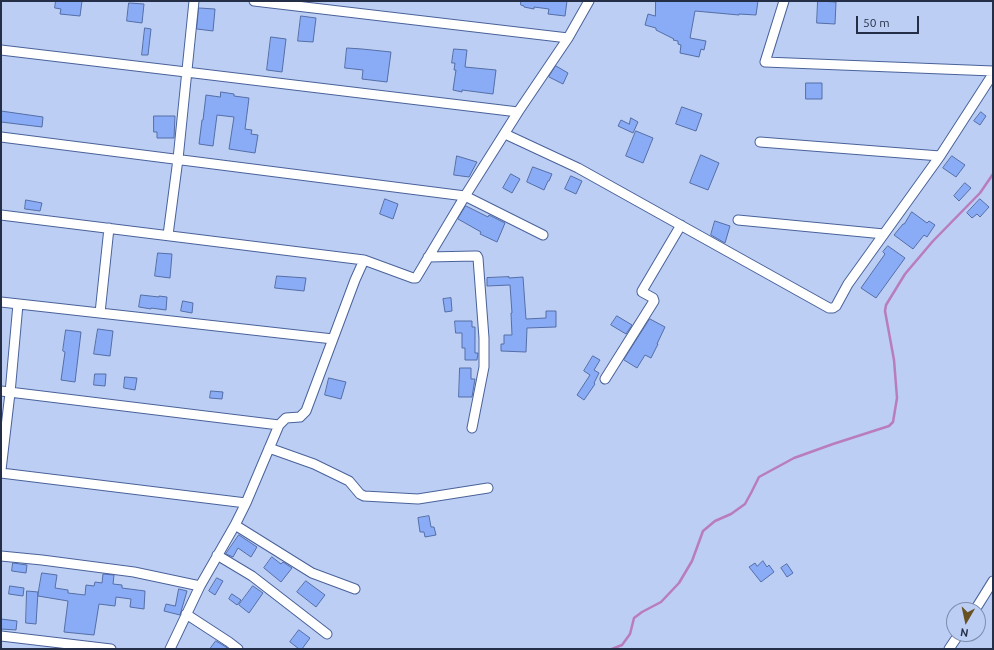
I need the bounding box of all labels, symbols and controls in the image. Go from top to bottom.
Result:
scale bar [858,8,921,34]
text: 50 m [863,16,890,29]
north arrow [946,602,986,642]
text: N [959,626,969,639]

